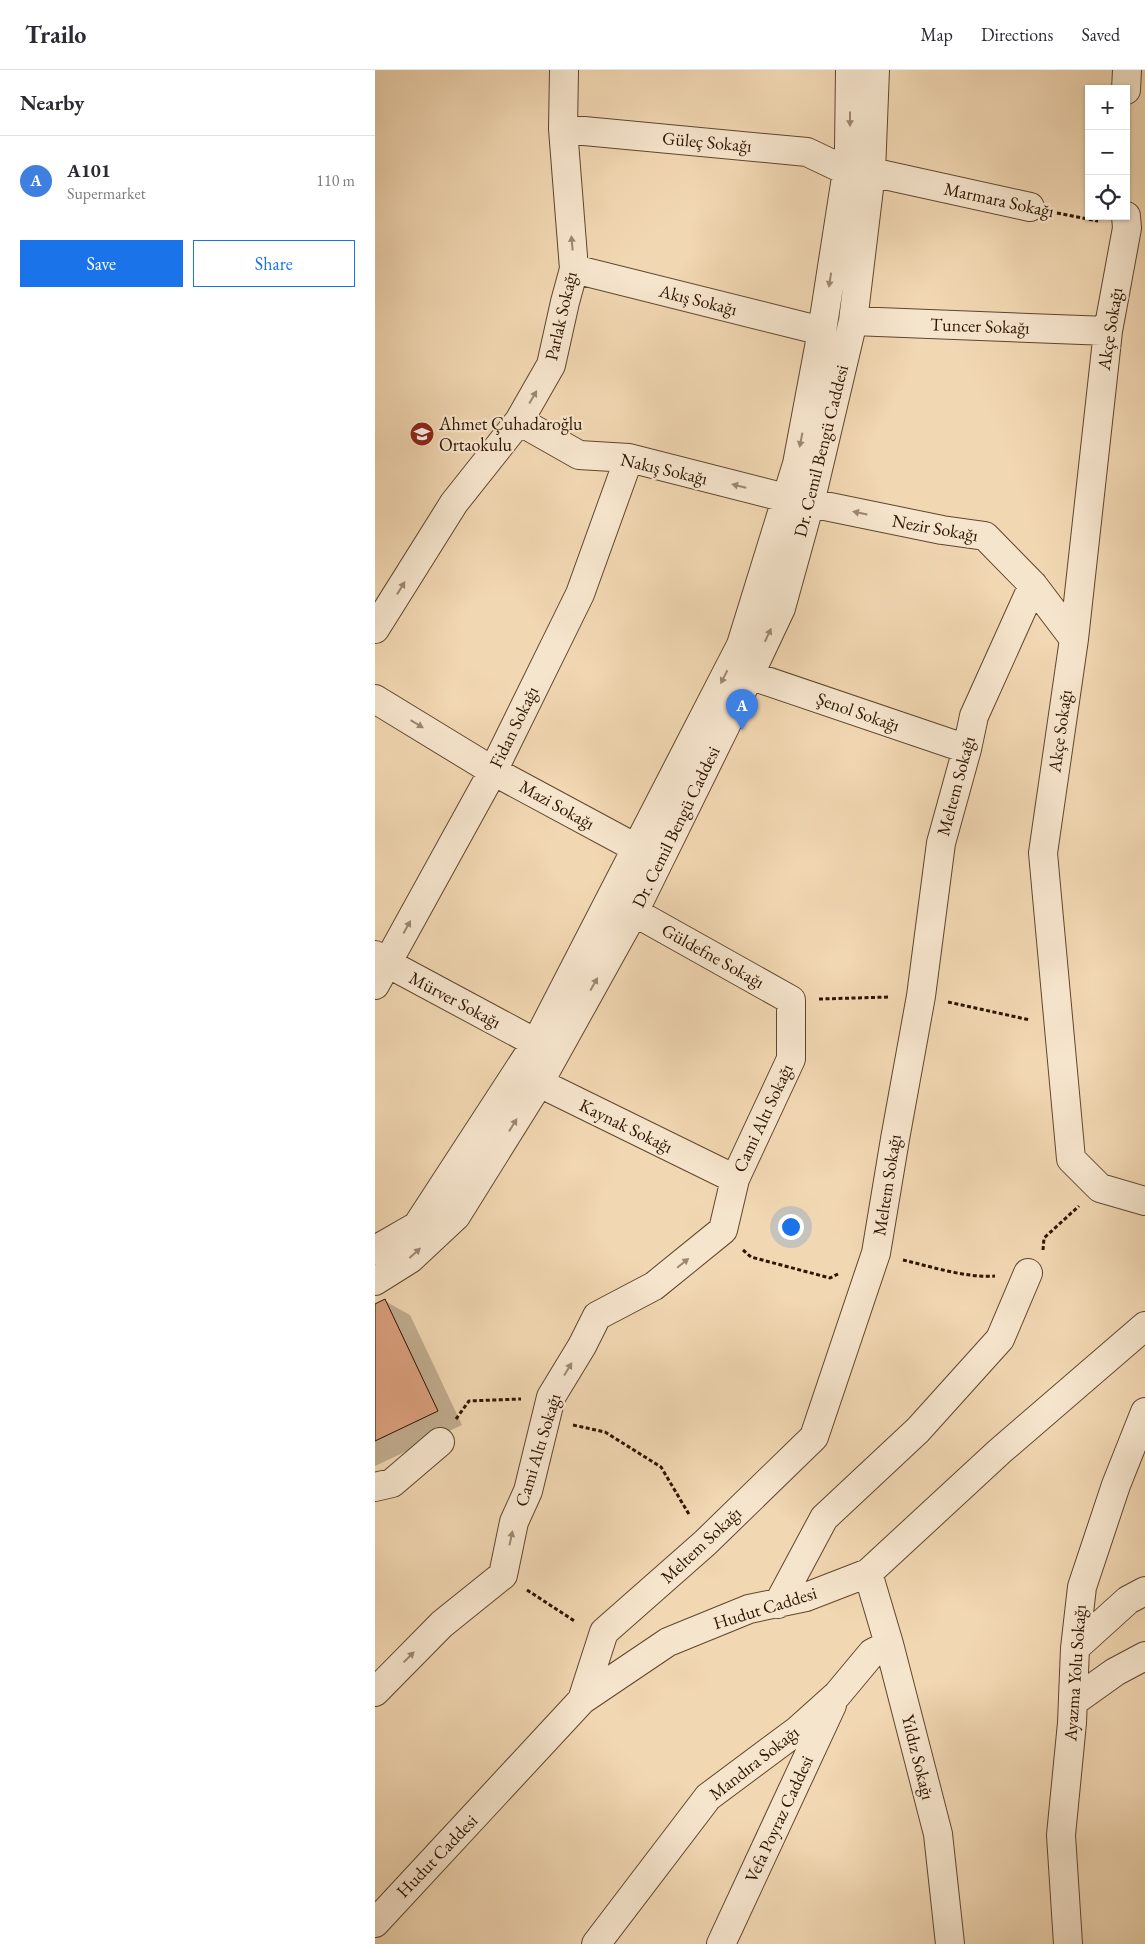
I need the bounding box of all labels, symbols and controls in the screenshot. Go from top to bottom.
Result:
text: Trailo [25,19,86,50]
text: Map [921,23,953,46]
text: Directions [981,23,1053,46]
text: Saved [1081,23,1120,46]
map controls [1085,85,1130,220]
button: + [1085,85,1130,130]
text: Nearby [20,89,84,116]
one-way arrow [845,111,853,127]
street label: Güleç Sokağı [661,126,753,157]
button: − [1085,130,1130,175]
text: A101 [67,158,111,183]
text: A [30,170,42,191]
text: 110 m [316,170,355,191]
button: locate [1085,175,1130,220]
street label: Marmara Sokağı [942,177,1057,223]
text: Supermarket [67,183,146,204]
one-way arrow [568,234,576,250]
button: Save [20,240,183,287]
button: Share [193,240,355,287]
street label: Parlak Sokağı [539,269,582,363]
one-way arrow [825,272,833,288]
street label: Akış Sokağı [656,278,740,320]
street label: Akçe Sokağı [1091,285,1127,373]
street label: Tuncer Sokağı [930,312,1031,339]
street label: Dr. Cemil Bengü Caddesi [788,362,853,539]
one-way arrow [528,391,537,404]
place label: Ahmet Çuhadaroğlu Ortaokulu [438,412,583,456]
school or university icon: Ahmet Çuhadaroğlu Ortaokulu [409,421,435,447]
one-way arrow [797,432,805,448]
street label: Nakış Sokağı [618,447,710,490]
one-way arrow [732,482,747,490]
one-way arrow [852,509,868,517]
street label: Nezir Sokağı [890,509,980,546]
one-way arrow [396,582,405,595]
one-way arrow [764,628,772,642]
one-way arrow [720,670,728,684]
street label: Fidan Sokağı [484,682,543,771]
street label: Şenol Sokağı [814,687,903,737]
street label: Akçe Sokağı [1042,687,1077,775]
pin: A [726,689,758,730]
one-way arrow [410,720,423,729]
street label: Meltem Sokağı [931,733,980,838]
street label: Dr. Cemil Bengü Caddesi [626,742,725,911]
street label: Mazi Sokağı [516,775,599,835]
street label: Güldefne Sokağı [658,918,769,993]
one-way arrow [402,920,411,934]
street label: Mürver Sokağı [405,966,506,1034]
one-way arrow [590,977,598,992]
street label: Cami Altı Sokağı [727,1059,798,1176]
street label: Kaynak Sokağı [576,1093,677,1158]
one-way arrow [508,1118,517,1131]
street label: Meltem Sokağı [867,1132,906,1237]
your location [778,1214,804,1240]
one-way arrow [409,1248,422,1259]
one-way arrow [676,1257,689,1268]
one-way arrow [563,1363,573,1376]
street label: Cami Altı Sokağı [509,1390,566,1509]
street label: Meltem Sokağı [655,1501,746,1588]
one-way arrow [507,1531,515,1546]
street label: Hudut Caddesi [710,1581,820,1634]
street label: Ayazma Yolu Sokağı [1058,1603,1091,1743]
one-way arrow [403,1652,415,1664]
street label: Yıldız Sokağı [897,1712,940,1803]
street label: Mandıra Sokağı [704,1720,804,1805]
street label: Vefa Poyraz Caddesi [739,1751,818,1886]
street label: Hudut Caddesi [391,1809,483,1902]

